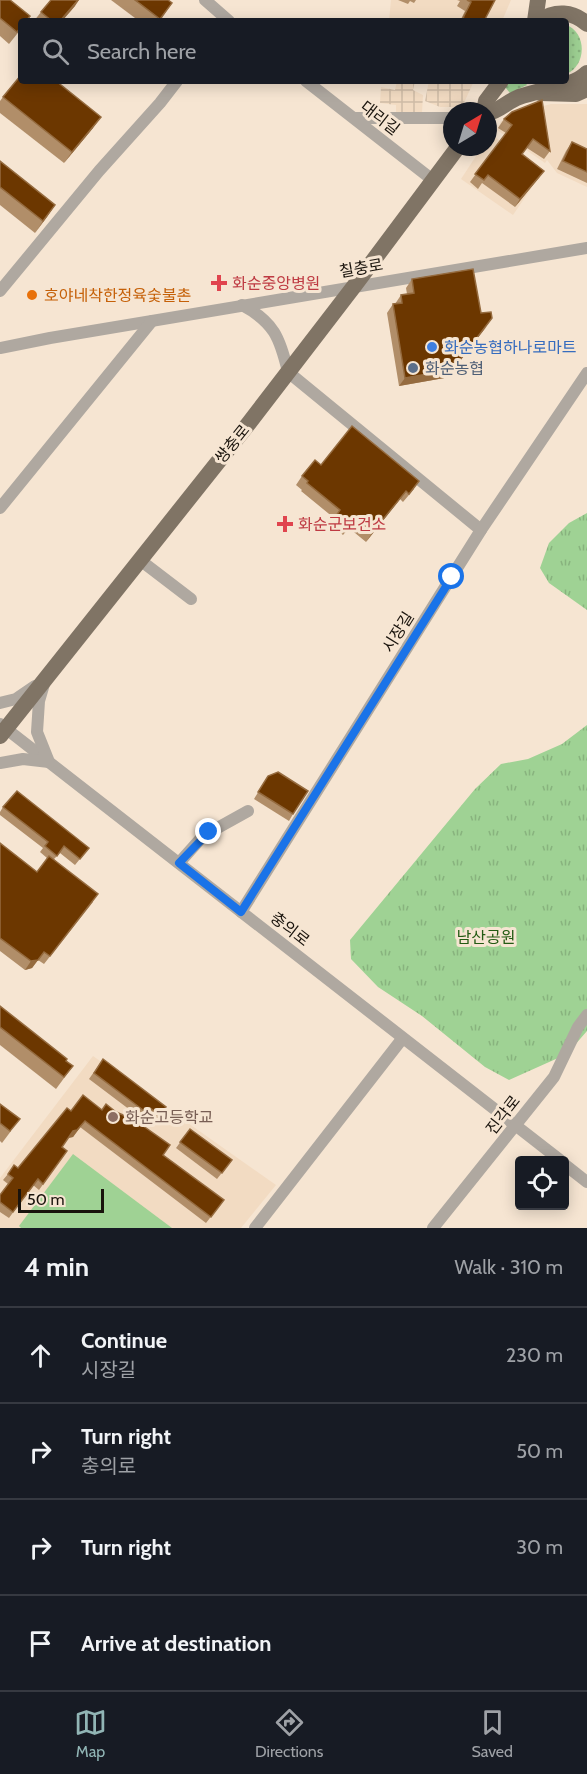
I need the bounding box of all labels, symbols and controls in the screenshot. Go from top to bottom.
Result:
search box [18,18,569,84]
icon: search [39,35,72,68]
text: Search here [87,38,196,65]
street label: 대리길 [357,97,403,139]
north arrow [443,102,497,156]
street label: 칠충로 [338,255,385,281]
marker: 화순중앙병원 [210,274,228,292]
place label: 화순중앙병원 [232,274,320,293]
place label: 호야네착한정육숯불촌 [44,286,191,305]
marker: 호야네착한정육숯불촌 [25,288,39,302]
place label: 화순농협하나로마트 [444,338,576,357]
marker: 화순농협하나로마트 [425,340,439,354]
place label: 화순농협 [425,359,484,378]
marker: 화순농협 [406,361,420,375]
street label: 쌍충로 [211,421,253,467]
marker: 화순군보건소 [276,515,294,533]
place label: 화순군보건소 [298,515,386,534]
route start [438,563,464,589]
street label: 시장길 [378,608,418,656]
route end [195,818,221,844]
street label: 충의로 [267,908,313,950]
park label: 남산공원 [457,928,515,947]
street label: 진각로 [482,1092,524,1138]
place label: 화순고등학교 [125,1108,213,1127]
marker: 화순고등학교 [106,1110,120,1124]
map controls [515,1156,569,1210]
button: locate [515,1156,569,1210]
scale bar [18,1186,104,1214]
text: 50 m [27,1190,64,1209]
text: 4 min [24,1251,89,1283]
text: Walk · 310 m [455,1255,563,1279]
text: Continue [81,1327,167,1354]
icon: ahead [24,1339,57,1372]
text: 230 m [506,1343,563,1367]
text: 시장길 [81,1358,136,1382]
text: Turn right [81,1423,171,1450]
icon: right [24,1435,57,1468]
text: 50 m [516,1439,563,1463]
text: 충의로 [81,1454,136,1478]
icon: right [24,1531,57,1564]
text: Turn right [81,1534,171,1561]
text: 30 m [516,1535,563,1559]
icon: arrive [24,1627,57,1660]
text: Arrive at destination [81,1630,271,1657]
tab: Map [74,1706,107,1761]
tab: Directions [255,1706,323,1761]
tab: Saved [471,1706,513,1761]

